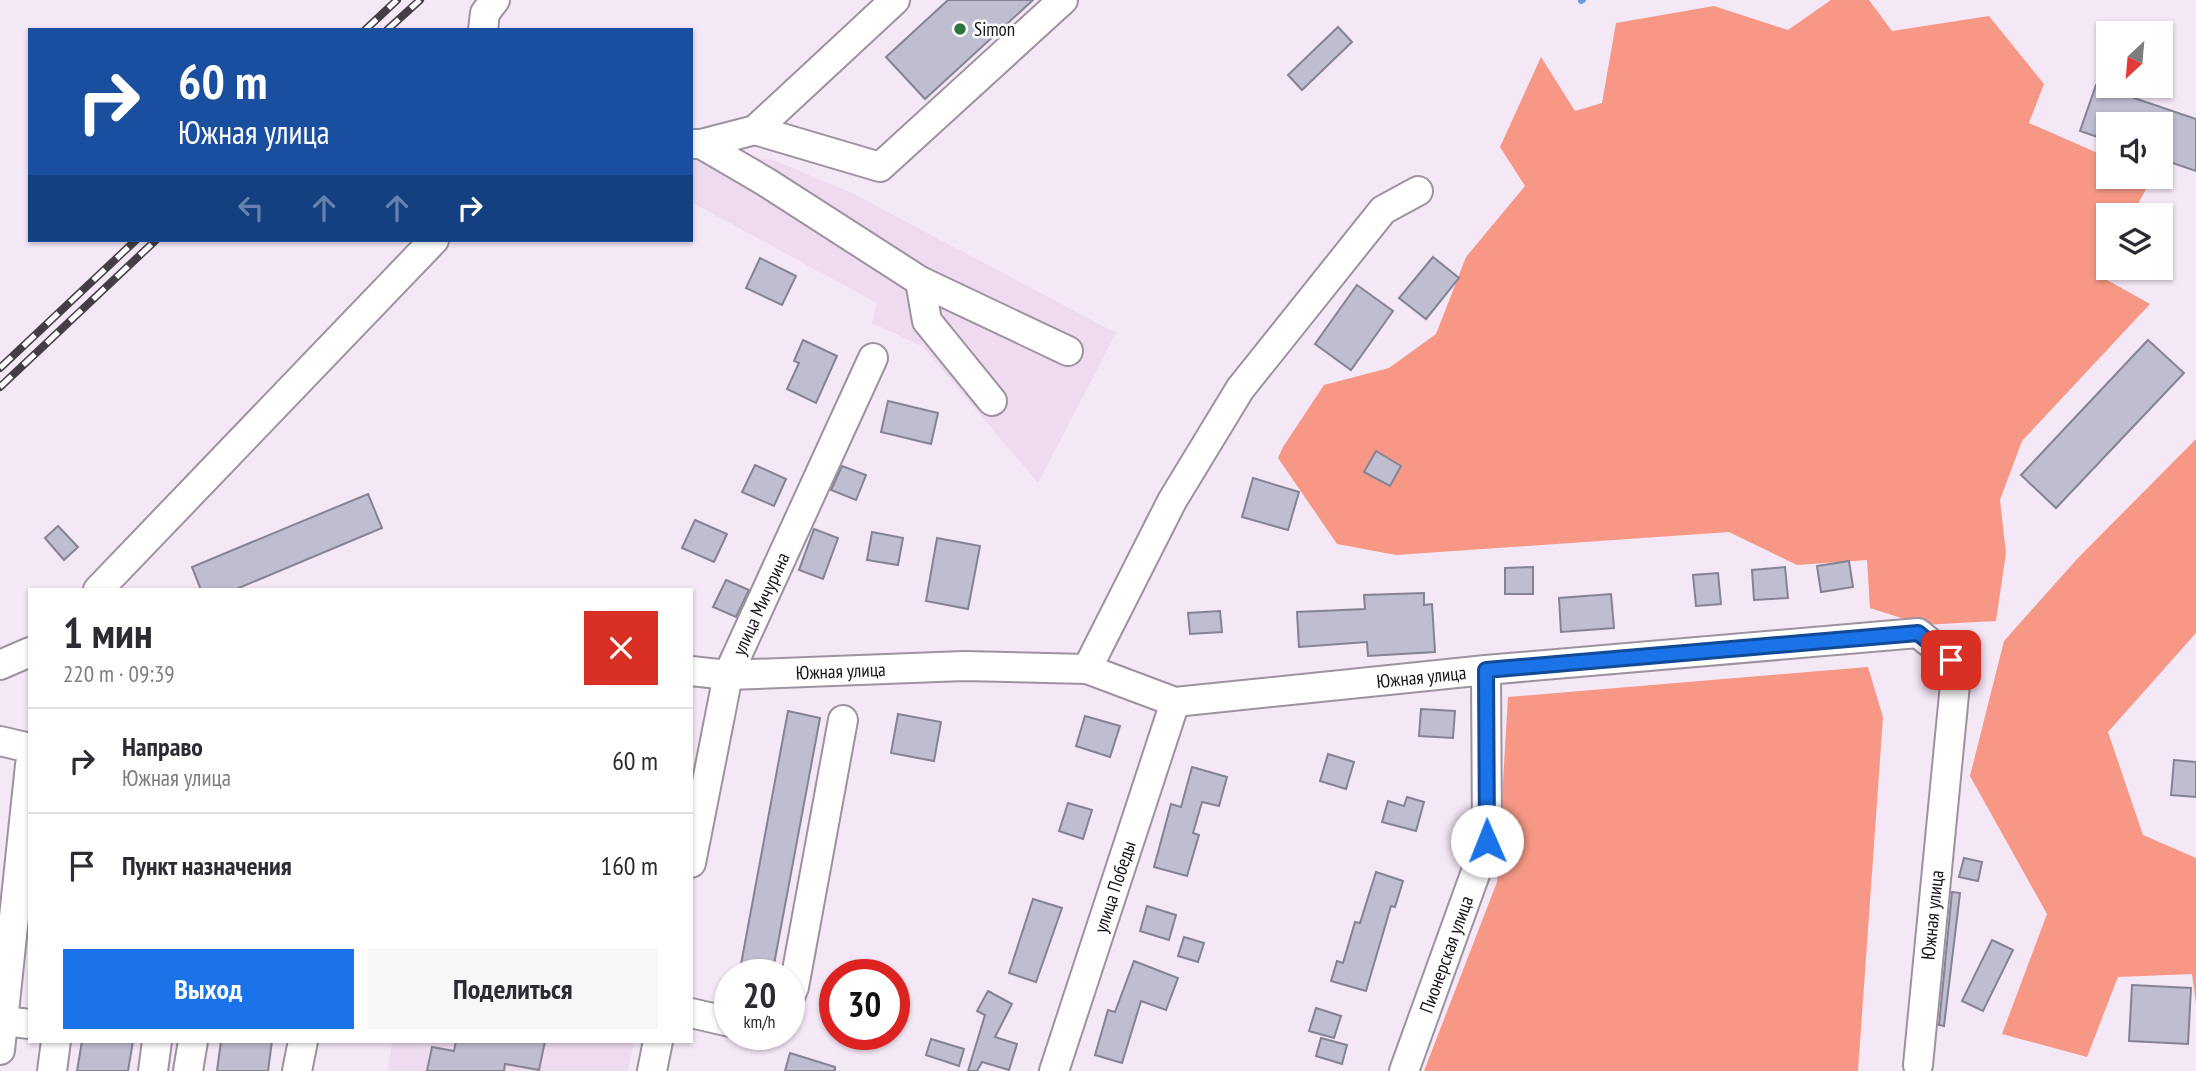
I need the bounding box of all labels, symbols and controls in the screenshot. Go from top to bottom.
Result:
place label: Simon [974,17,1015,41]
marker: Simon [952,21,968,37]
north arrow [2096,21,2174,98]
map controls [2096,21,2173,280]
text: 60 m [178,49,267,113]
icon: right [63,56,154,147]
text: Южная улица [178,111,330,153]
button: sound [2096,112,2173,189]
icon: left [232,189,270,227]
icon: ahead [305,189,343,227]
icon: ahead [378,189,416,227]
icon: right [451,189,489,227]
button: layers [2096,203,2173,280]
street label: улица Мичурина [727,548,795,659]
text: 1 мин [63,605,153,660]
button: close [584,611,658,685]
pin [1921,630,1981,690]
icon: arrive [1932,641,1970,679]
street label: Южная улица [795,657,886,684]
text: 220 m · 09:39 [63,659,175,688]
street label: Южная улица [1375,660,1467,693]
text: Направо [122,730,203,763]
icon: right [63,742,101,780]
text: 60 m [612,744,658,777]
text: Южная улица [122,763,231,792]
position arrow [1450,804,1524,878]
street label: улица Победы [1088,838,1141,936]
icon: arrive [63,847,101,885]
text: Пункт назначения [122,849,292,882]
text: 160 m [600,849,658,882]
street label: Южная улица [1915,869,1949,961]
street label: Пионерская улица [1414,892,1478,1016]
button: Выход [63,949,354,1029]
button: Поделиться [368,949,658,1029]
speed limit sign: 30 [819,959,910,1050]
text: 20 [743,972,776,1018]
text: km/h [744,1010,775,1033]

